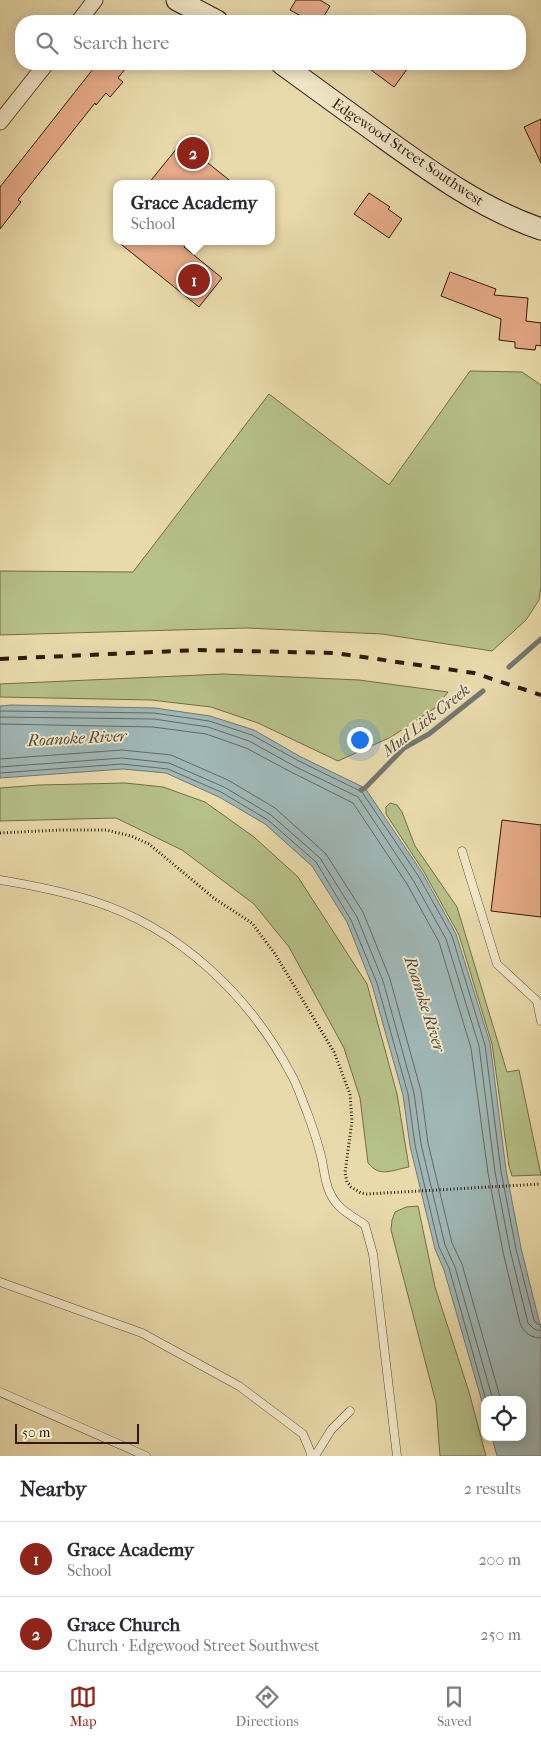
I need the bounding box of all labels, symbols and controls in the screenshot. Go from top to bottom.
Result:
search box [15,15,526,70]
icon: search [33,29,61,57]
text: Search here [73,32,169,54]
street label: Edgewood Street Southwest [329,94,488,210]
pin: 2 [177,134,209,172]
popup [113,180,275,245]
text: Grace Academy [131,192,257,214]
text: School [131,214,175,233]
pin: 1 [178,261,210,299]
water label: Mud Lick Creek [378,680,474,761]
water label: Roanoke River [26,726,129,750]
your location [347,727,373,753]
water label: Roanoke River [400,953,450,1056]
map controls [481,1396,526,1441]
button: locate [481,1396,526,1441]
scale bar [15,1421,139,1444]
text: 50 m [22,1424,50,1441]
text: Nearby [20,1477,86,1501]
text: 2 results [464,1479,521,1498]
text: Grace Academy [67,1539,194,1561]
text: 1 [33,1550,39,1569]
text: 200 m [478,1550,521,1569]
text: School [67,1561,112,1580]
text: Grace Church [67,1614,180,1636]
text: 2 [32,1625,40,1644]
text: 250 m [480,1625,521,1644]
text: Church · Edgewood Street Southwest [67,1636,320,1655]
tab: Map [69,1683,97,1730]
tab: Directions [236,1683,299,1730]
tab: Saved [437,1683,472,1730]

